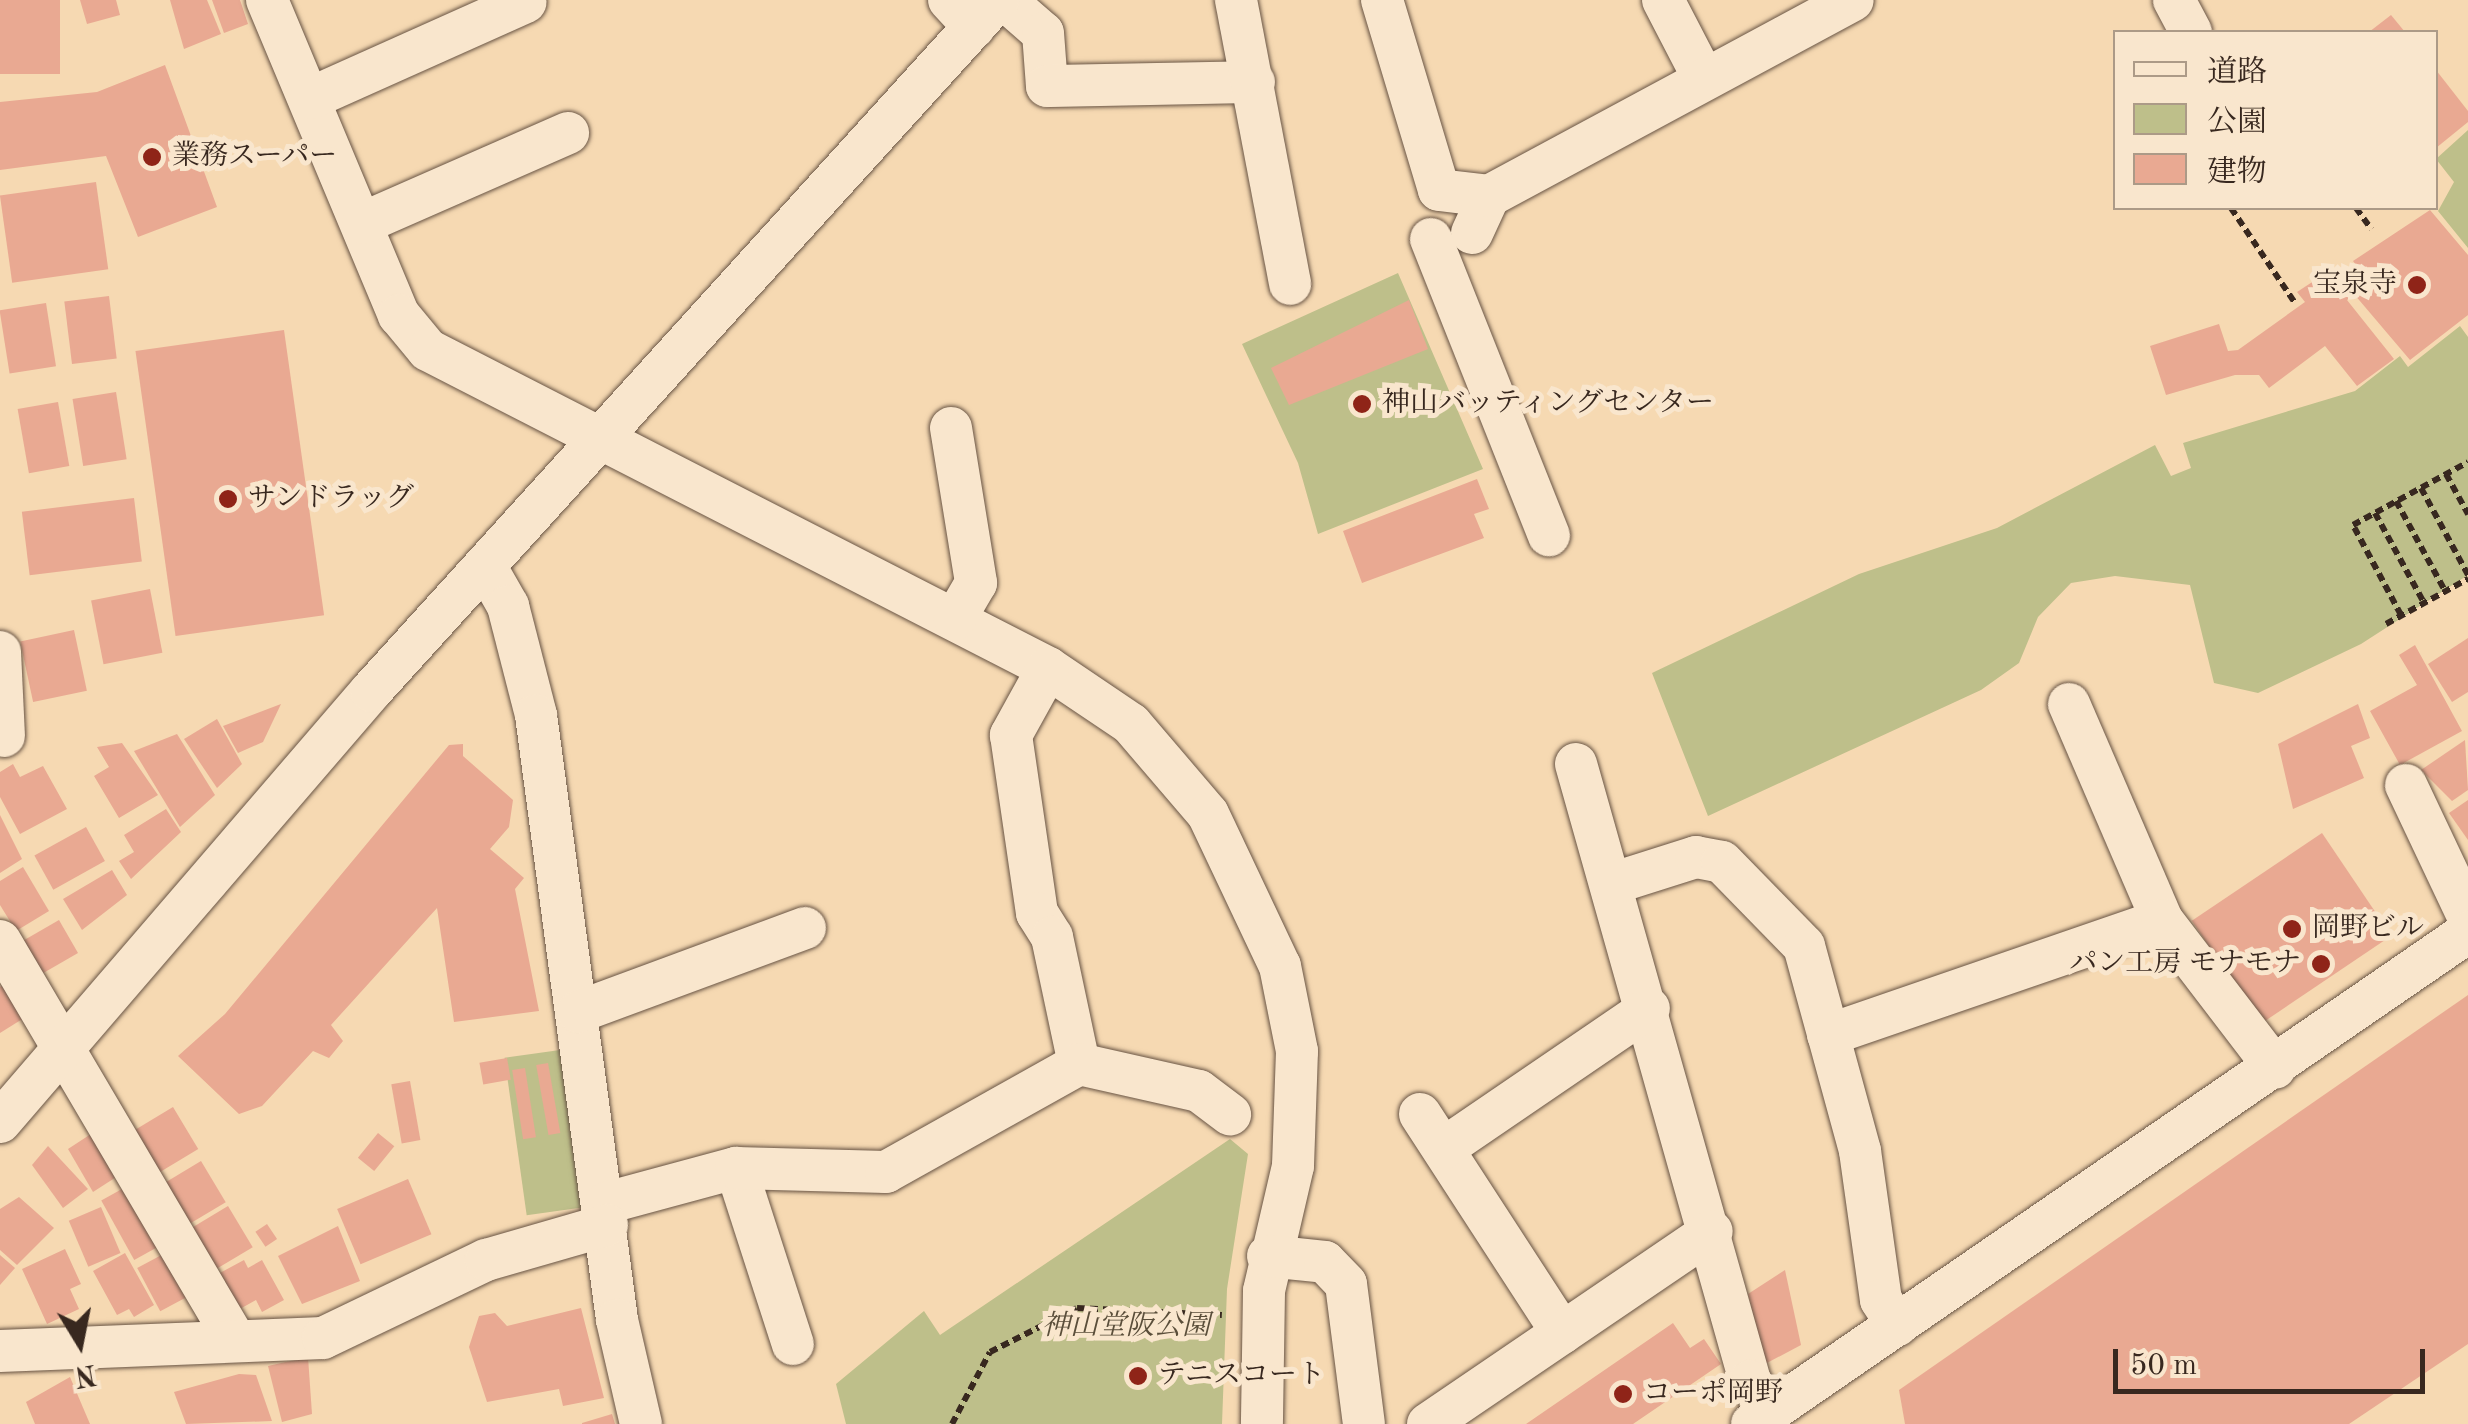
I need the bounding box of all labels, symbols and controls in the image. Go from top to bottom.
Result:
legend [2113,30,2438,210]
text: 道路 [2207,58,2267,88]
text: 公園 [2207,108,2267,138]
place label: 業務スーパー [172,140,339,174]
marker: 業務スーパー [141,146,163,168]
text: 建物 [2207,158,2267,188]
place label: 宝泉寺 [2313,268,2397,302]
marker: 宝泉寺 [2406,274,2428,296]
place label: 神山バッティングセンター [1382,387,1718,421]
marker: 神山バッティングセンター [1351,393,1373,415]
place label: サンドラッグ [248,482,416,516]
marker: サンドラッグ [217,488,239,510]
place label: 岡野ビル [2312,912,2424,946]
marker: 岡野ビル [2281,918,2303,940]
place label: パン工房 モナモナ [2069,947,2301,981]
marker: パン工房 モナモナ [2310,953,2332,975]
north arrow [30,1294,130,1394]
park label: 神山堂阪公園 [1042,1310,1210,1344]
scale bar [2118,1329,2430,1391]
text: 50 m [2130,1351,2197,1381]
text: N [72,1358,98,1389]
place label: テニスコート [1158,1359,1326,1393]
marker: テニスコート [1127,1365,1149,1387]
place label: コーポ岡野 [1643,1377,1783,1411]
marker: コーポ岡野 [1612,1383,1634,1405]

